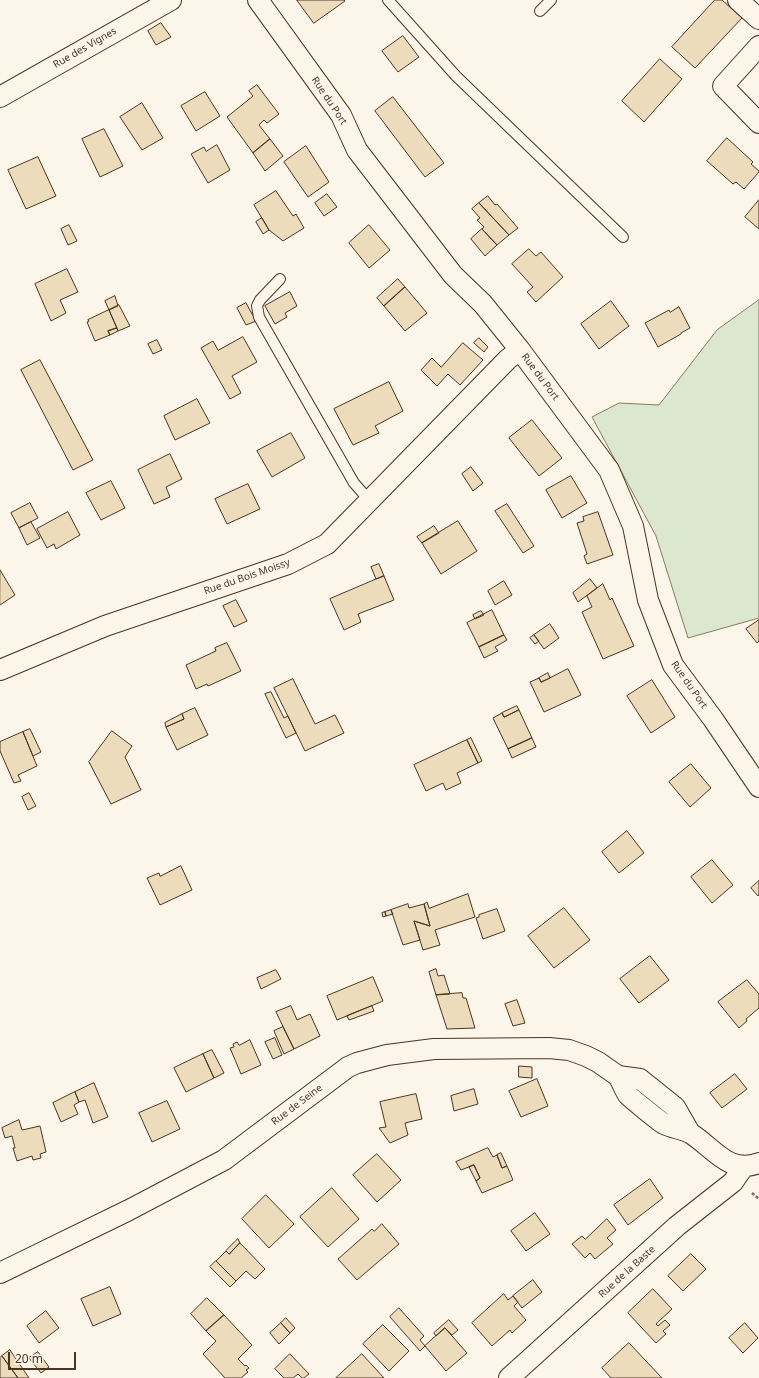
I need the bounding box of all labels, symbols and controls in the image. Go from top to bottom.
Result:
street label: Rue des Vignes [51,25,119,71]
street label: Rue du Port [309,75,349,127]
street label: Rue du Port [519,351,561,403]
street label: Rue du Bois Moissy [202,557,292,597]
street label: Rue du Port [668,659,710,711]
street label: Rue de Seine [269,1082,325,1128]
street label: Rue de la Baste [596,1243,658,1301]
scale bar [10,1344,78,1370]
text: 20 m [15,1350,43,1367]

